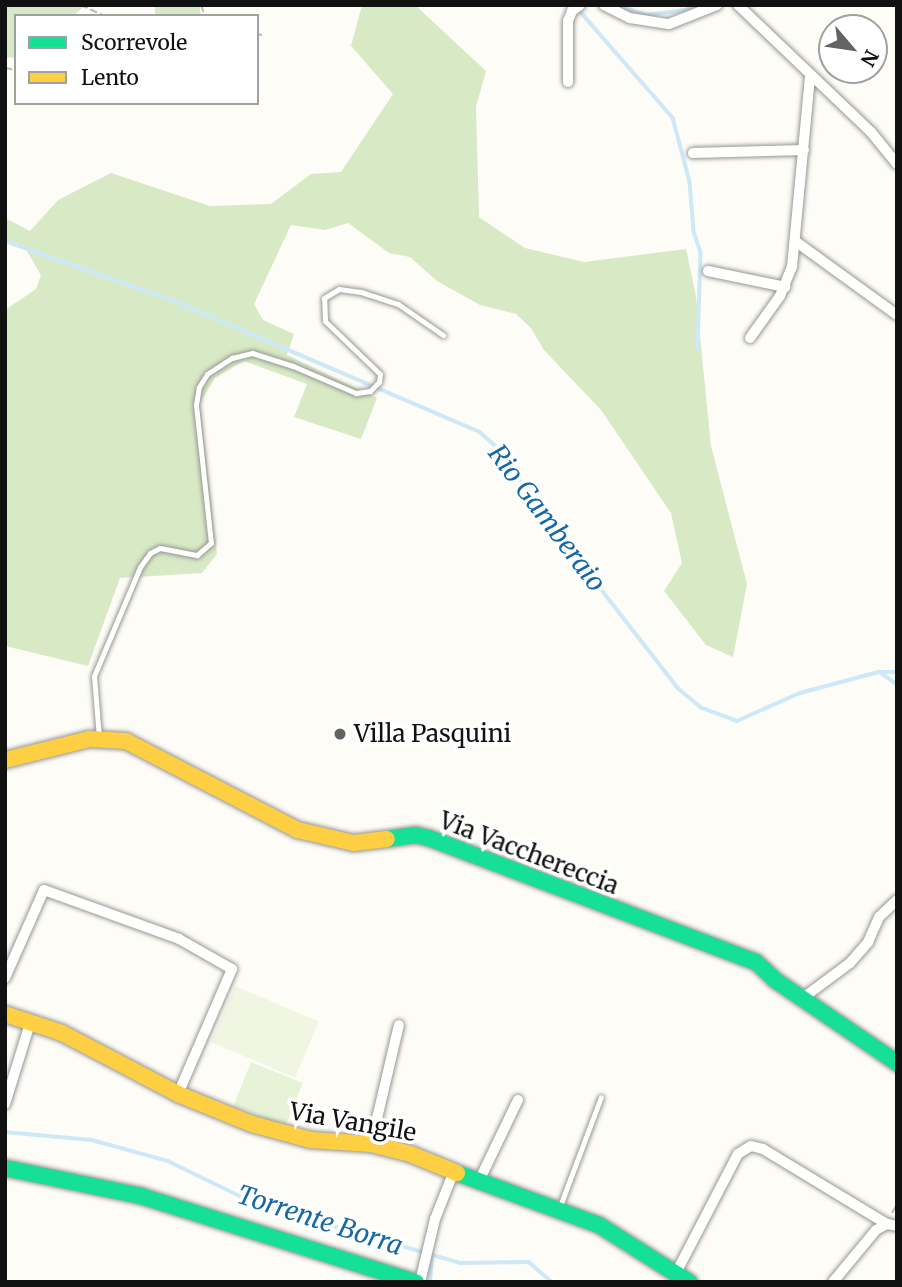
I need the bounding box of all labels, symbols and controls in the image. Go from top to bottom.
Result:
legend [14,14,259,105]
north arrow [818,14,888,84]
text: Scorrevole [81,29,187,56]
text: N [855,46,884,71]
text: Lento [81,64,139,91]
water label: Rio Gamberaio [482,439,612,597]
place label: Villa Pasquini [354,720,511,748]
marker: Villa Pasquini [332,726,348,742]
street label: Via Vacchereccia [435,806,623,900]
street label: Via Vangile [288,1097,418,1147]
water label: Torrente Borra [233,1179,407,1261]

